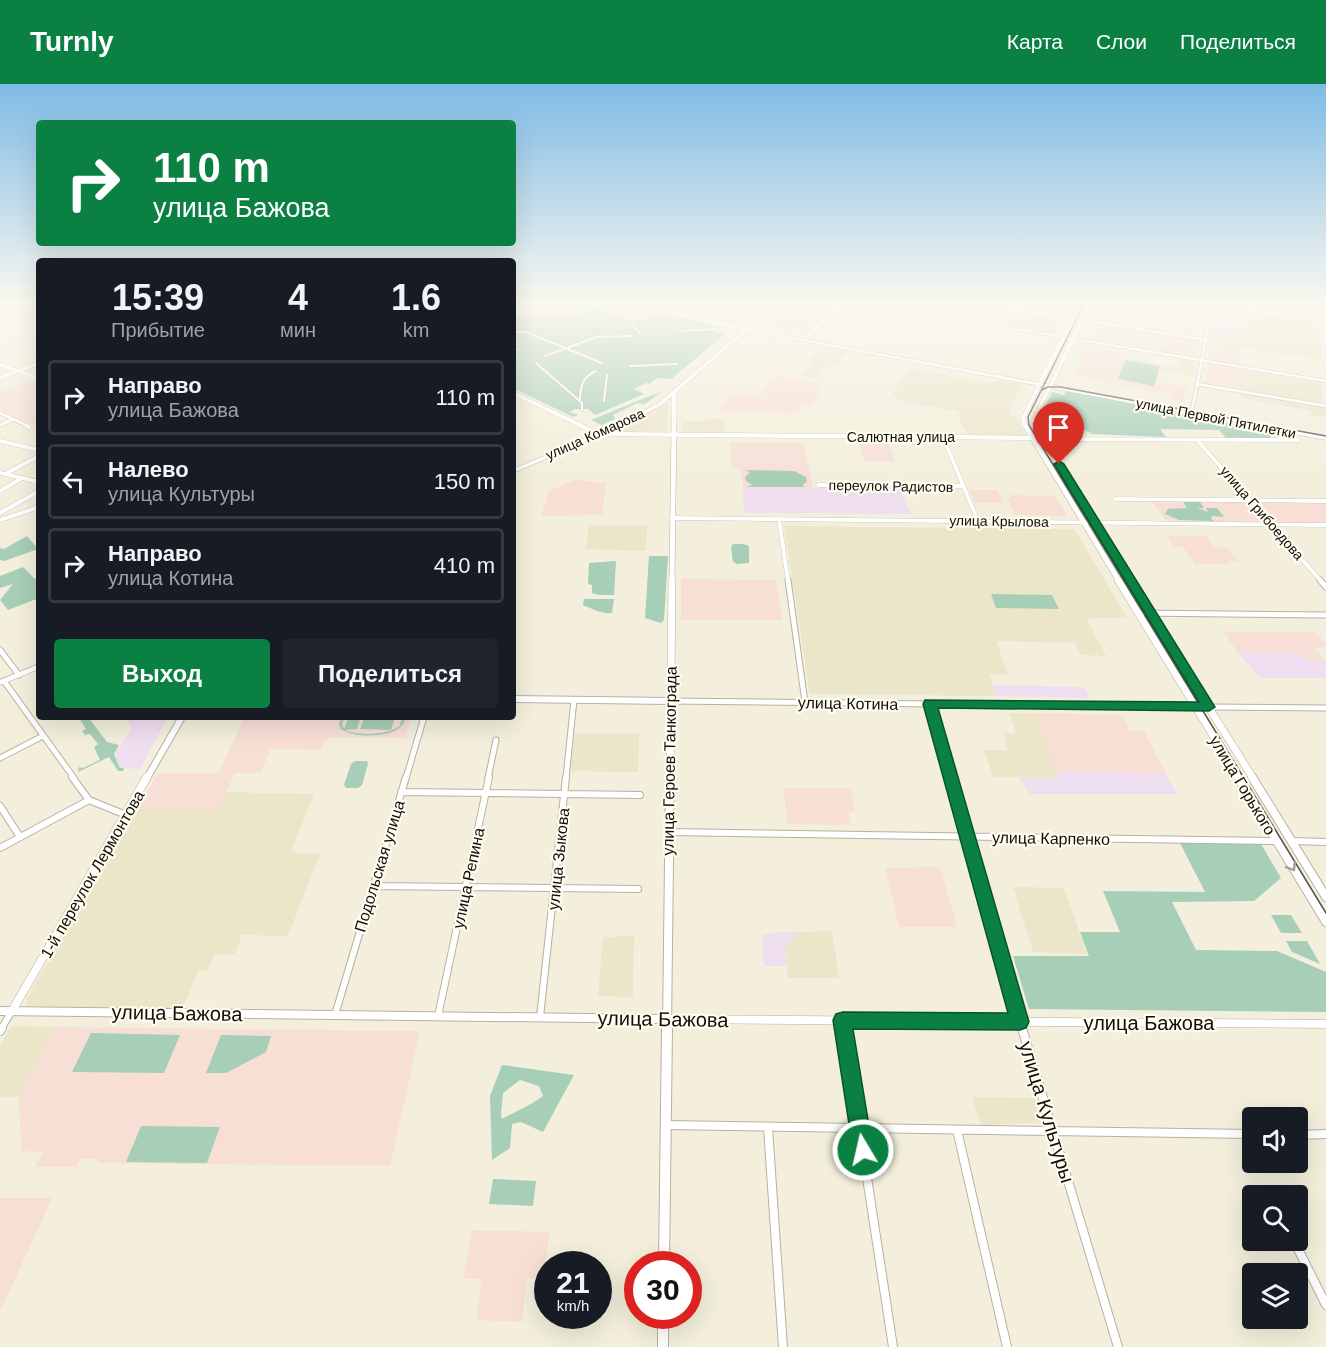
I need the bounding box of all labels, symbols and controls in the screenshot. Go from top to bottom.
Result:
text: Turnly [30,26,113,57]
text: Карта [1007,30,1063,53]
text: Слои [1096,30,1147,53]
text: Поделиться [1180,30,1296,53]
icon: right [54,144,132,222]
text: 110 m [153,144,270,191]
text: улица Бажова [153,193,330,223]
text: 15:39 [112,277,204,318]
text: 4 [288,277,308,318]
text: 1.6 [391,277,441,318]
text: Прибытие [111,319,205,341]
text: мин [280,319,316,341]
text: km [403,319,429,341]
text: Направо [108,373,202,398]
icon: right [57,381,90,414]
text: 110 m [435,385,495,410]
street label: улица Первой Пятилетки [1135,395,1297,441]
text: улица Бажова [108,399,239,421]
pin [1033,402,1084,464]
street label: улица Комарова [543,405,647,463]
icon: arrive [1042,411,1075,444]
street label: Салютная улица [847,429,955,445]
text: Налево [108,457,189,482]
street label: улица Грибоедова [1217,463,1307,563]
icon: left [57,465,90,498]
text: 150 m [434,469,495,494]
street label: переулок Радистов [829,477,953,495]
text: улица Культуры [108,483,255,505]
street label: улица Крылова [949,512,1049,530]
text: Направо [108,541,202,566]
icon: right [57,549,90,582]
text: 410 m [434,553,495,578]
text: улица Котина [108,567,233,589]
button: Выход [54,639,270,708]
button: Поделиться [282,639,498,708]
street label: улица Героев Танкограда [659,666,680,856]
street label: улица Котина [798,694,898,713]
street label: улица Горького [1206,733,1279,838]
street label: 1-й переулок Лермонтова [37,787,147,961]
street label: Подольская улица [351,798,408,934]
street label: улица Зыкова [545,807,572,911]
street label: улица Репина [450,826,487,930]
street label: улица Карпенко [992,829,1110,848]
one-way arrow [1285,861,1297,871]
street label: улица Бажова [111,1001,243,1025]
street label: улица Бажова [597,1007,729,1031]
street label: улица Бажова [1084,1012,1215,1034]
street label: улица Культуры [1015,1039,1079,1185]
map controls [1242,1107,1308,1329]
button: sound [1242,1107,1308,1173]
position arrow [831,1118,895,1182]
button: search [1242,1185,1308,1251]
speed limit sign: 30 [624,1251,702,1329]
button: layers [1242,1263,1308,1329]
text: 21 [556,1266,590,1299]
text: km/h [557,1297,589,1314]

